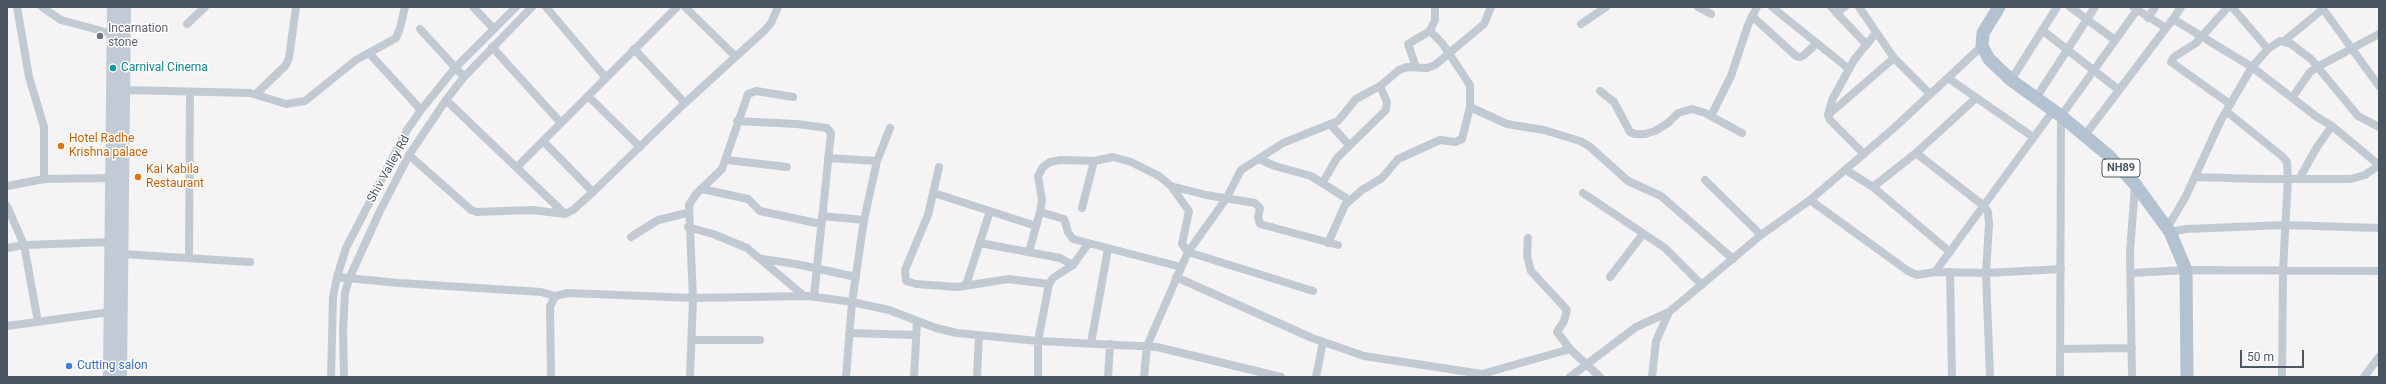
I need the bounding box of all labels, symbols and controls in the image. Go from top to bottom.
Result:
place label: Incarnation stone [108,22,168,50]
marker: Incarnation stone [95,31,105,41]
place label: Carnival Cinema [121,61,208,75]
marker: Carnival Cinema [108,63,118,73]
place label: Hotel Radhe Krishna palace [69,132,148,160]
street label: Shiv Valley Rd [365,133,413,205]
marker: Hotel Radhe Krishna palace [56,141,66,151]
road number: NH89 [2102,159,2140,177]
place label: Kai Kabila Restaurant [146,163,204,191]
marker: Kai Kabila Restaurant [133,172,143,182]
scale bar [2242,342,2306,368]
text: 50 m [2247,350,2274,364]
place label: Cutting salon [77,359,148,373]
marker: Cutting salon [64,361,74,371]

